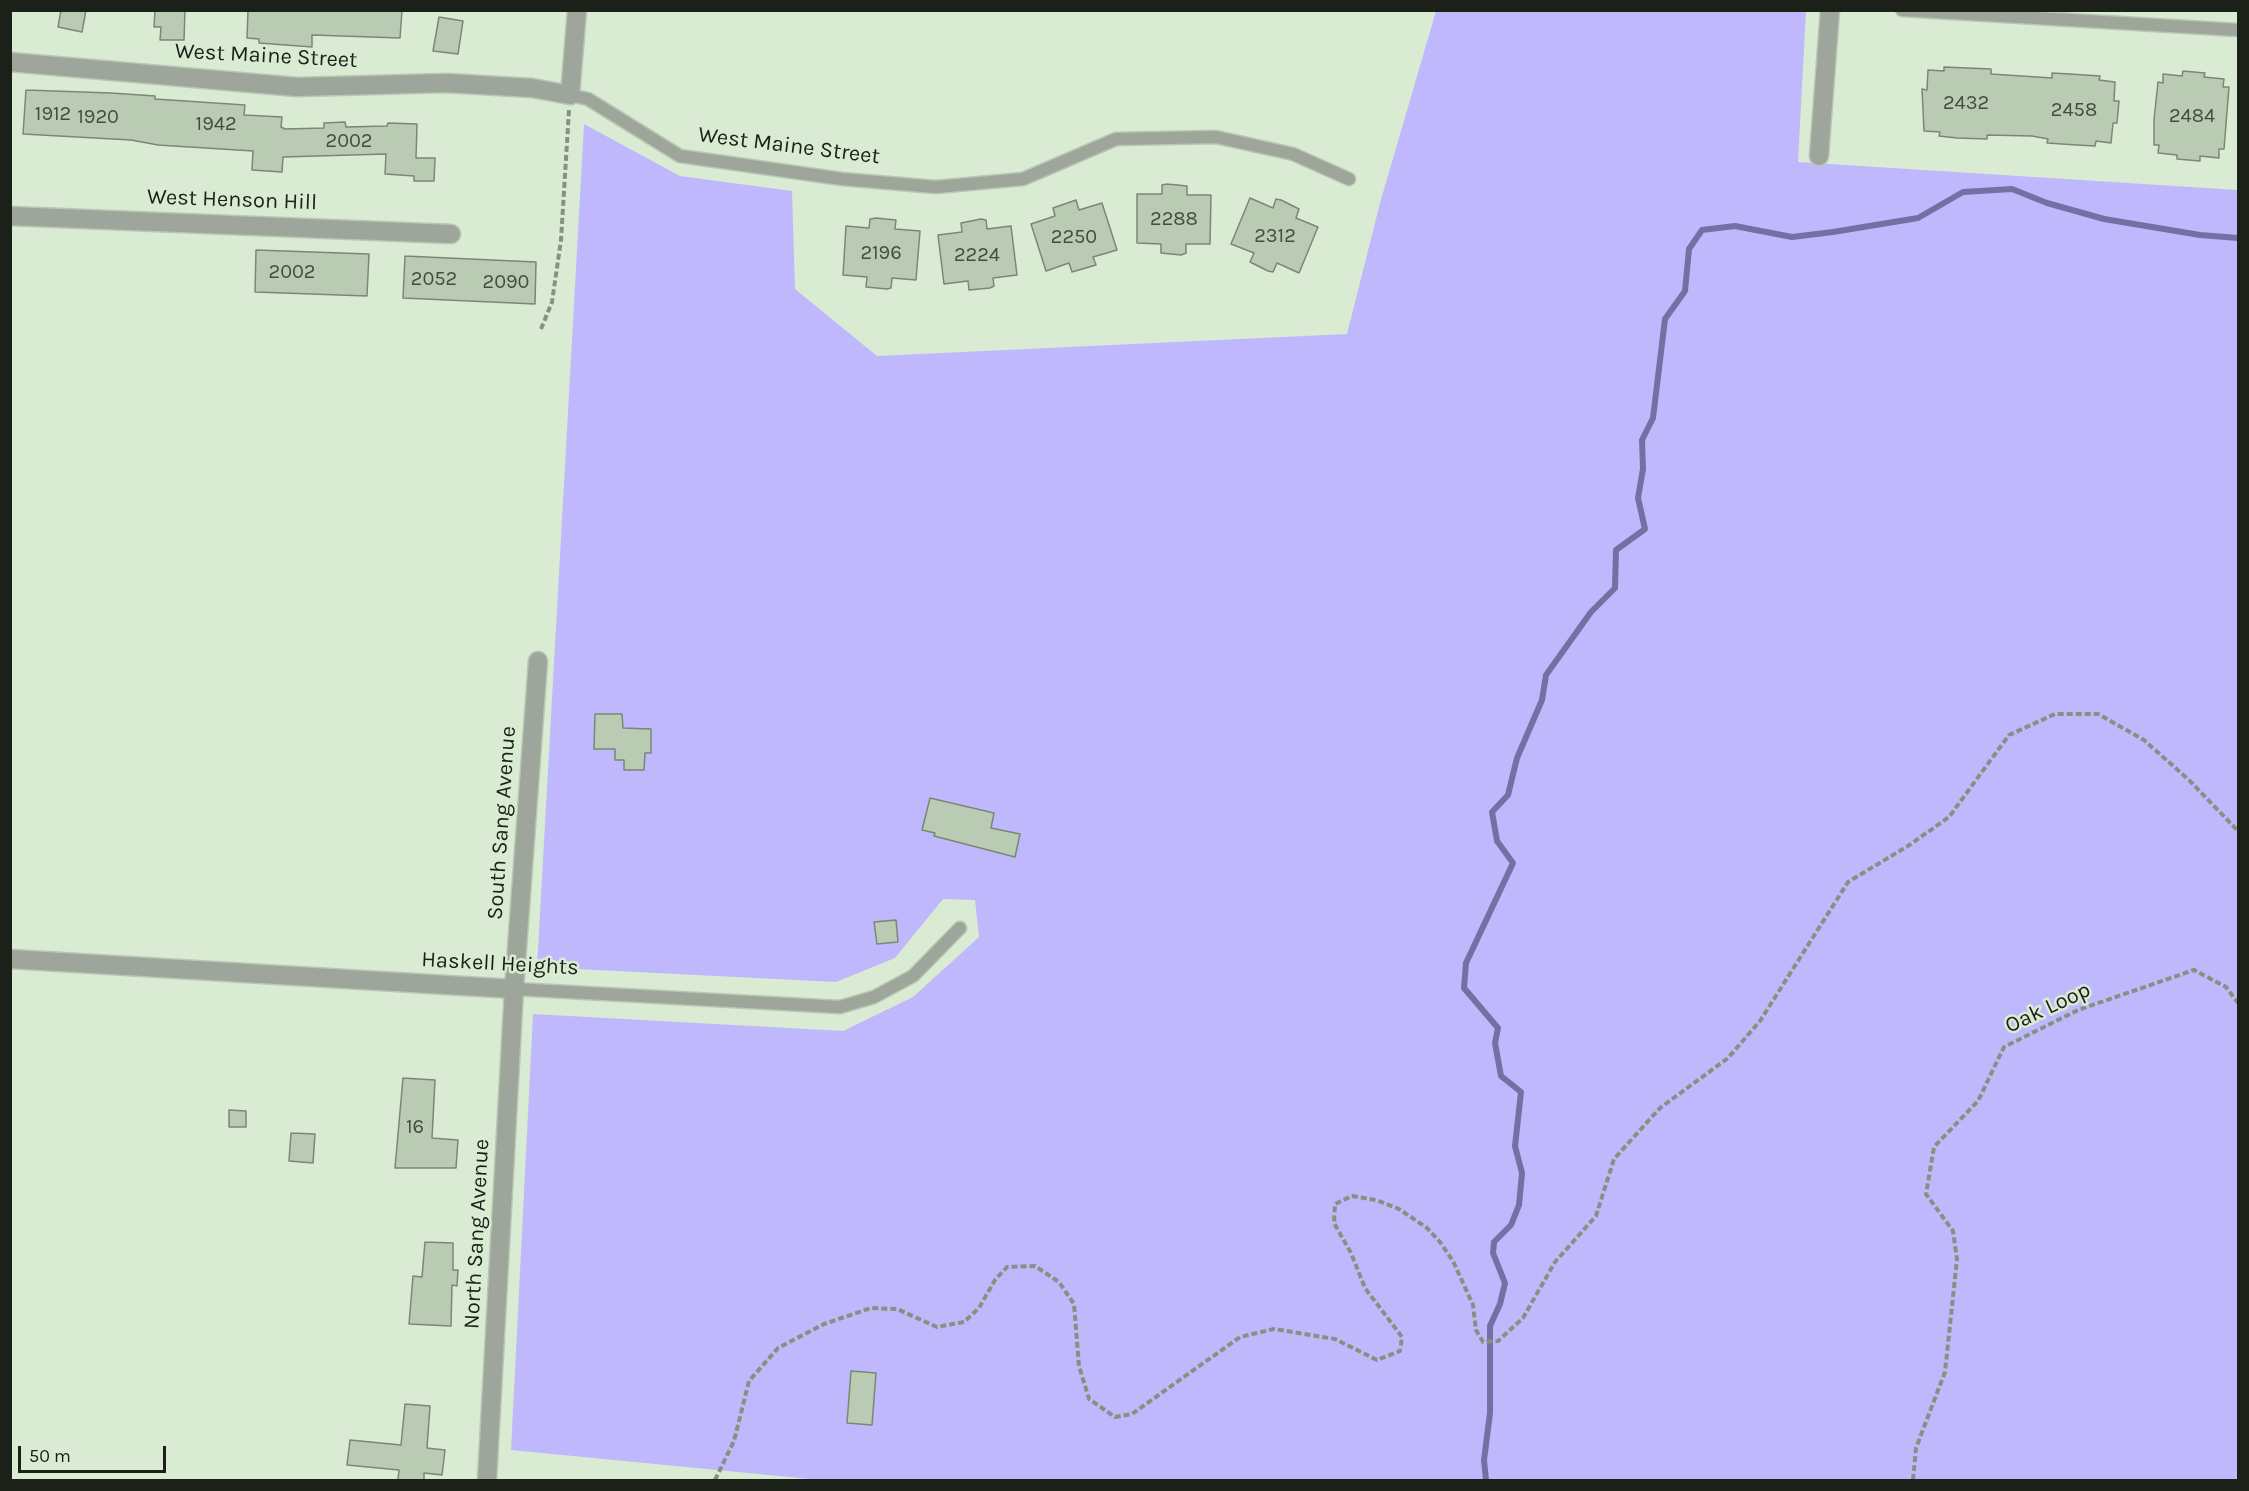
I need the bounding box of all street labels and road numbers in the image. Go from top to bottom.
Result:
street label: West Maine Street [174,38,358,74]
street label: West Maine Street [697,122,881,170]
street label: West Henson Hill [146,184,318,216]
street label: South Sang Avenue [482,725,522,921]
street label: Haskell Heights [421,947,579,981]
street label: Oak Loop [2001,977,2095,1039]
street label: North Sang Avenue [459,1138,495,1330]

